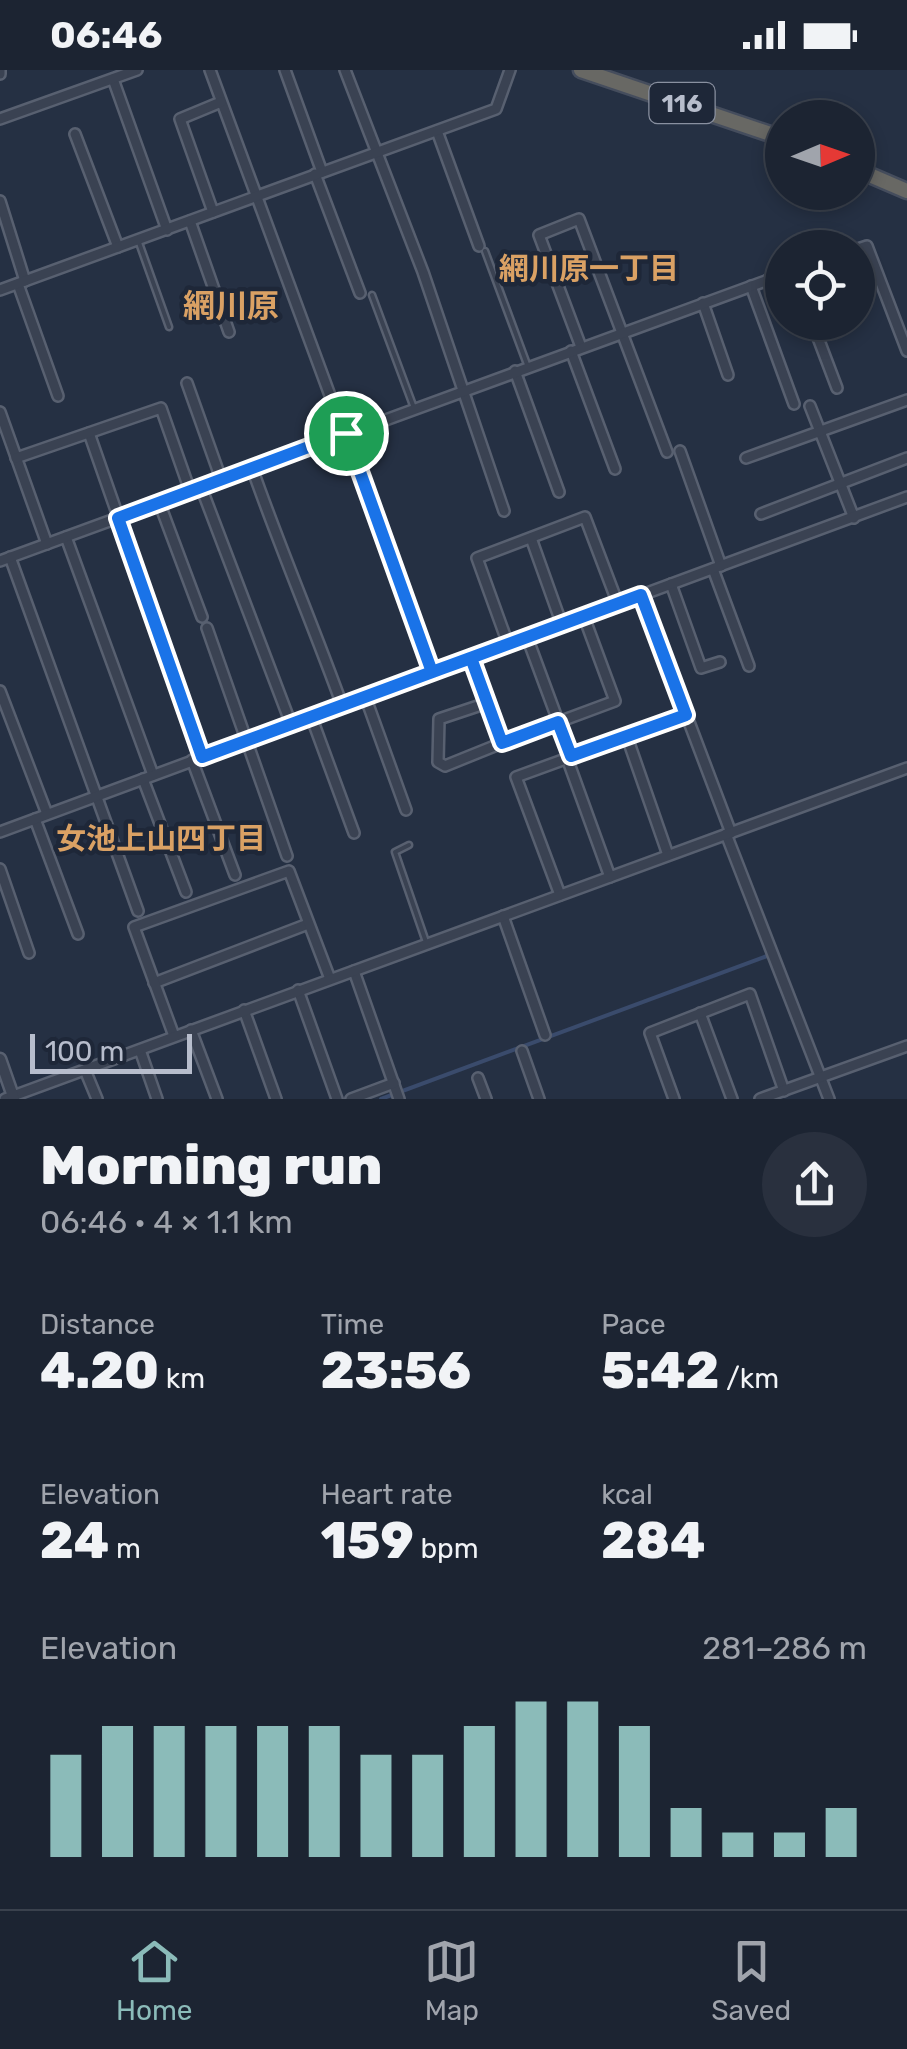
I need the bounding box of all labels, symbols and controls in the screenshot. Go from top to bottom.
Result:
text: 06:46 [50,12,162,58]
road number: 116 [650,83,714,123]
north arrow [765,100,875,210]
map controls [765,100,875,340]
button: locate [765,230,875,340]
district label: 網川原一丁目 [499,251,679,287]
district label: 網川原 [183,287,279,325]
pin [304,391,389,476]
icon: arrive [319,406,374,461]
district label: 女池上山四丁目 [56,821,266,857]
scale bar [30,1029,192,1074]
text: 100 m [45,1035,124,1068]
button: share [762,1132,867,1237]
text: Morning run [40,1133,382,1198]
text: 06:46 · 4 × 1.1 km [40,1203,293,1241]
text: Distance [40,1308,155,1341]
text: Time [321,1308,384,1341]
text: Pace [601,1308,666,1341]
text: 4.20 [40,1341,159,1401]
text: 23:56 [321,1341,471,1401]
text: 5:42 [601,1341,719,1401]
text: km [159,1362,205,1395]
text: /km [719,1362,779,1395]
text: Elevation [40,1478,160,1511]
text: Heart rate [321,1478,453,1511]
text: kcal [601,1478,653,1511]
text: 24 [40,1511,109,1571]
text: 159 [321,1511,414,1571]
text: 284 [601,1511,705,1571]
text: m [109,1532,141,1565]
text: bpm [414,1532,479,1565]
text: Elevation [40,1629,177,1667]
text: 281–286 m [702,1629,867,1667]
tab: Home [116,1934,193,2027]
tab: Map [424,1934,479,2027]
tab: Saved [711,1934,791,2027]

